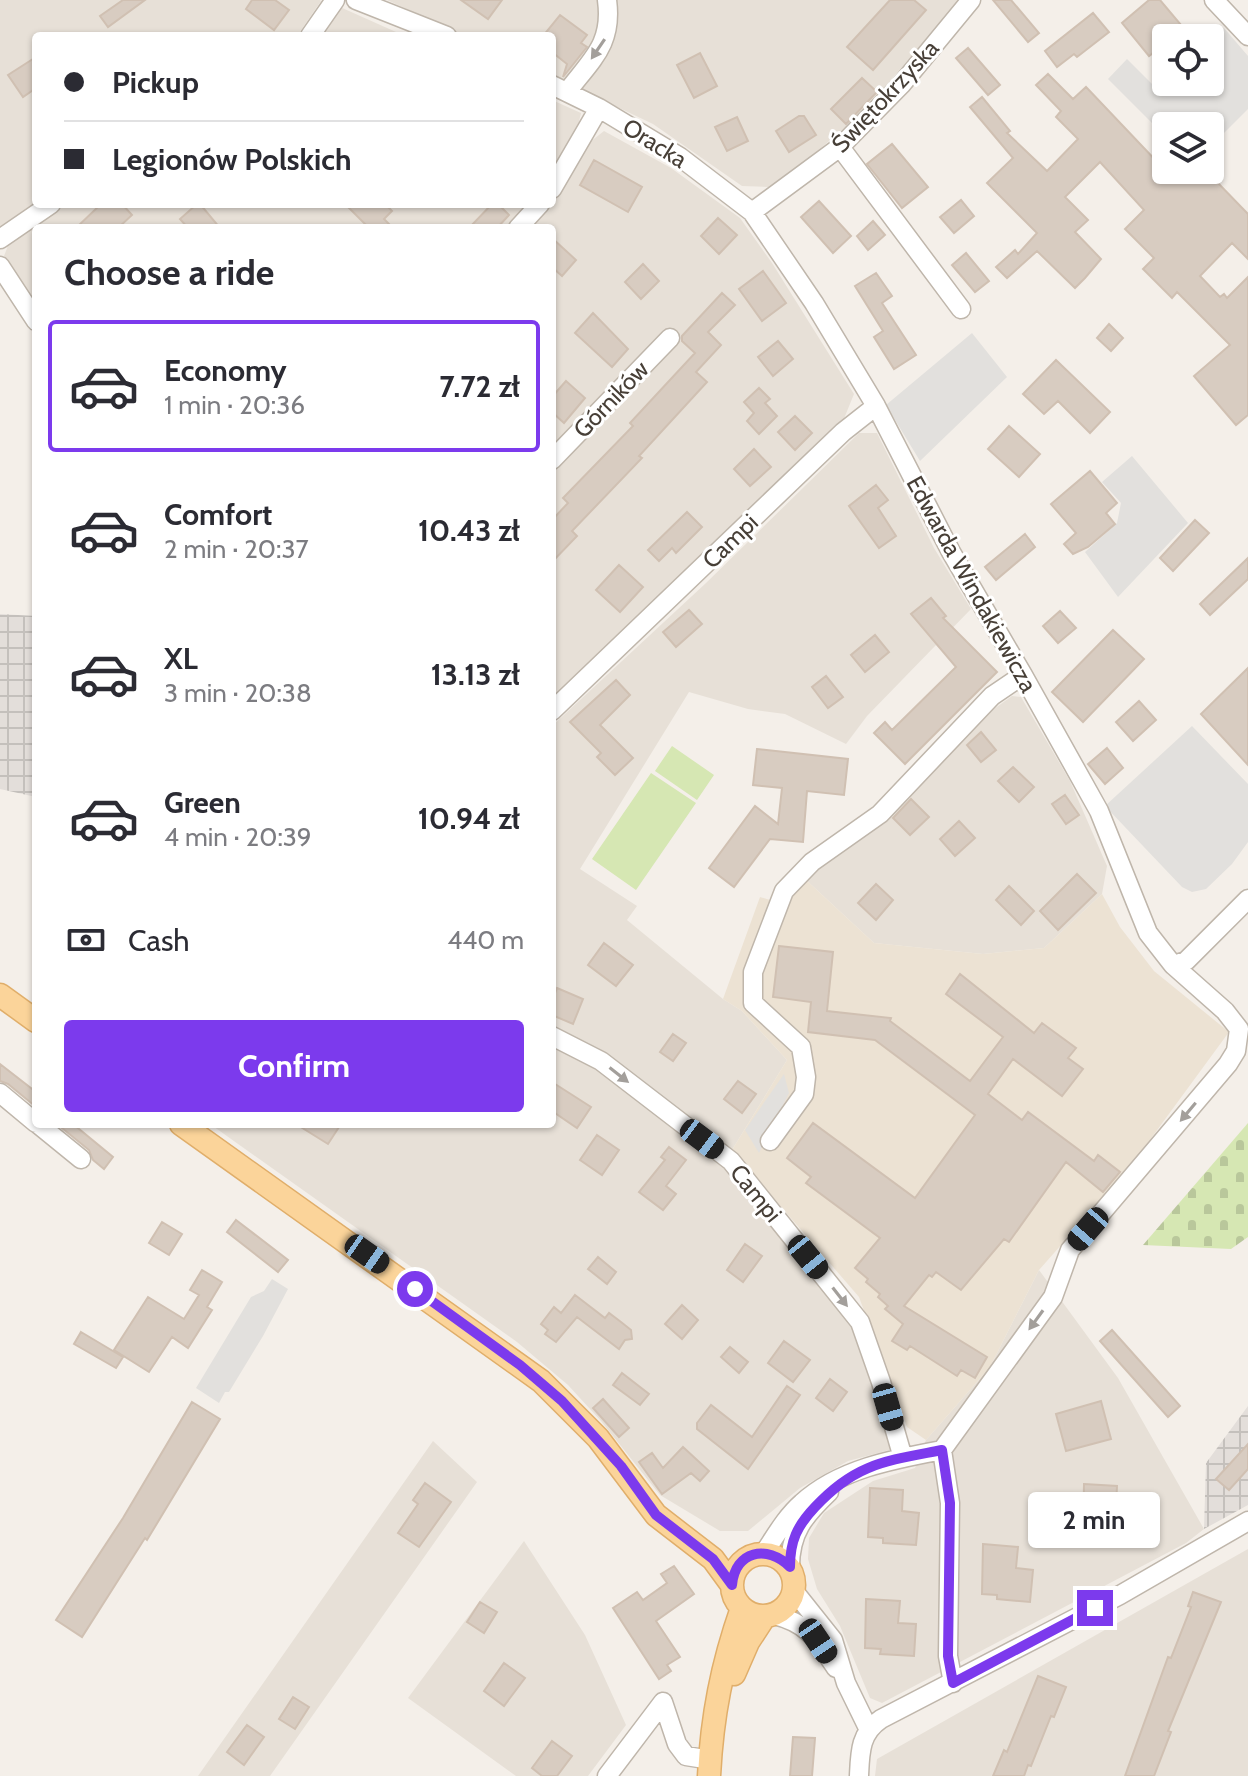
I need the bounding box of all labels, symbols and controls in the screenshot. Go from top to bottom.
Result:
map controls [1152,24,1224,184]
button: locate [1152,24,1224,96]
street label: Świętokrzyska [825,33,945,158]
one-way arrow [591,39,606,60]
text: Pickup [112,64,199,101]
street label: Oracka [618,112,693,174]
button: layers [1152,112,1224,184]
text: Legionów Polskich [112,141,351,178]
text: Choose a ride [64,250,274,294]
icon: car [68,350,140,422]
text: Economy [164,352,287,389]
street label: Górników [567,354,655,444]
text: 7.72 zł [439,368,520,405]
text: 1 min · 20:36 [164,389,305,421]
street label: Edwarda Windakiewicza [900,471,1044,698]
icon: car [68,494,140,566]
text: Comfort [164,496,272,533]
street label: Campi [696,508,764,574]
text: 10.43 zł [418,512,520,549]
text: 2 min · 20:37 [164,533,309,565]
icon: car [68,638,140,710]
text: XL [164,640,198,677]
text: 13.13 zł [431,656,520,693]
text: 3 min · 20:38 [164,677,312,709]
icon: car [68,782,140,854]
text: Green [164,784,241,821]
text: 10.94 zł [418,800,520,837]
text: 4 min · 20:39 [164,821,312,853]
icon: cash [64,918,108,962]
text: Cash [128,922,190,959]
text: 440 m [447,924,524,956]
button: Confirm [64,1020,524,1112]
one-way arrow [609,1066,629,1083]
one-way arrow [1180,1101,1197,1121]
car [676,1115,728,1163]
street label: Campi [724,1158,788,1228]
car [1063,1203,1113,1255]
car [340,1230,394,1278]
car [784,1231,832,1283]
route start [397,1271,433,1307]
one-way arrow [832,1287,848,1307]
one-way arrow [1029,1309,1044,1330]
car [870,1381,906,1433]
callout: 2 min [1029,1492,1161,1548]
text: 2 min [1063,1504,1125,1536]
route end [1077,1590,1113,1626]
car [795,1614,841,1668]

